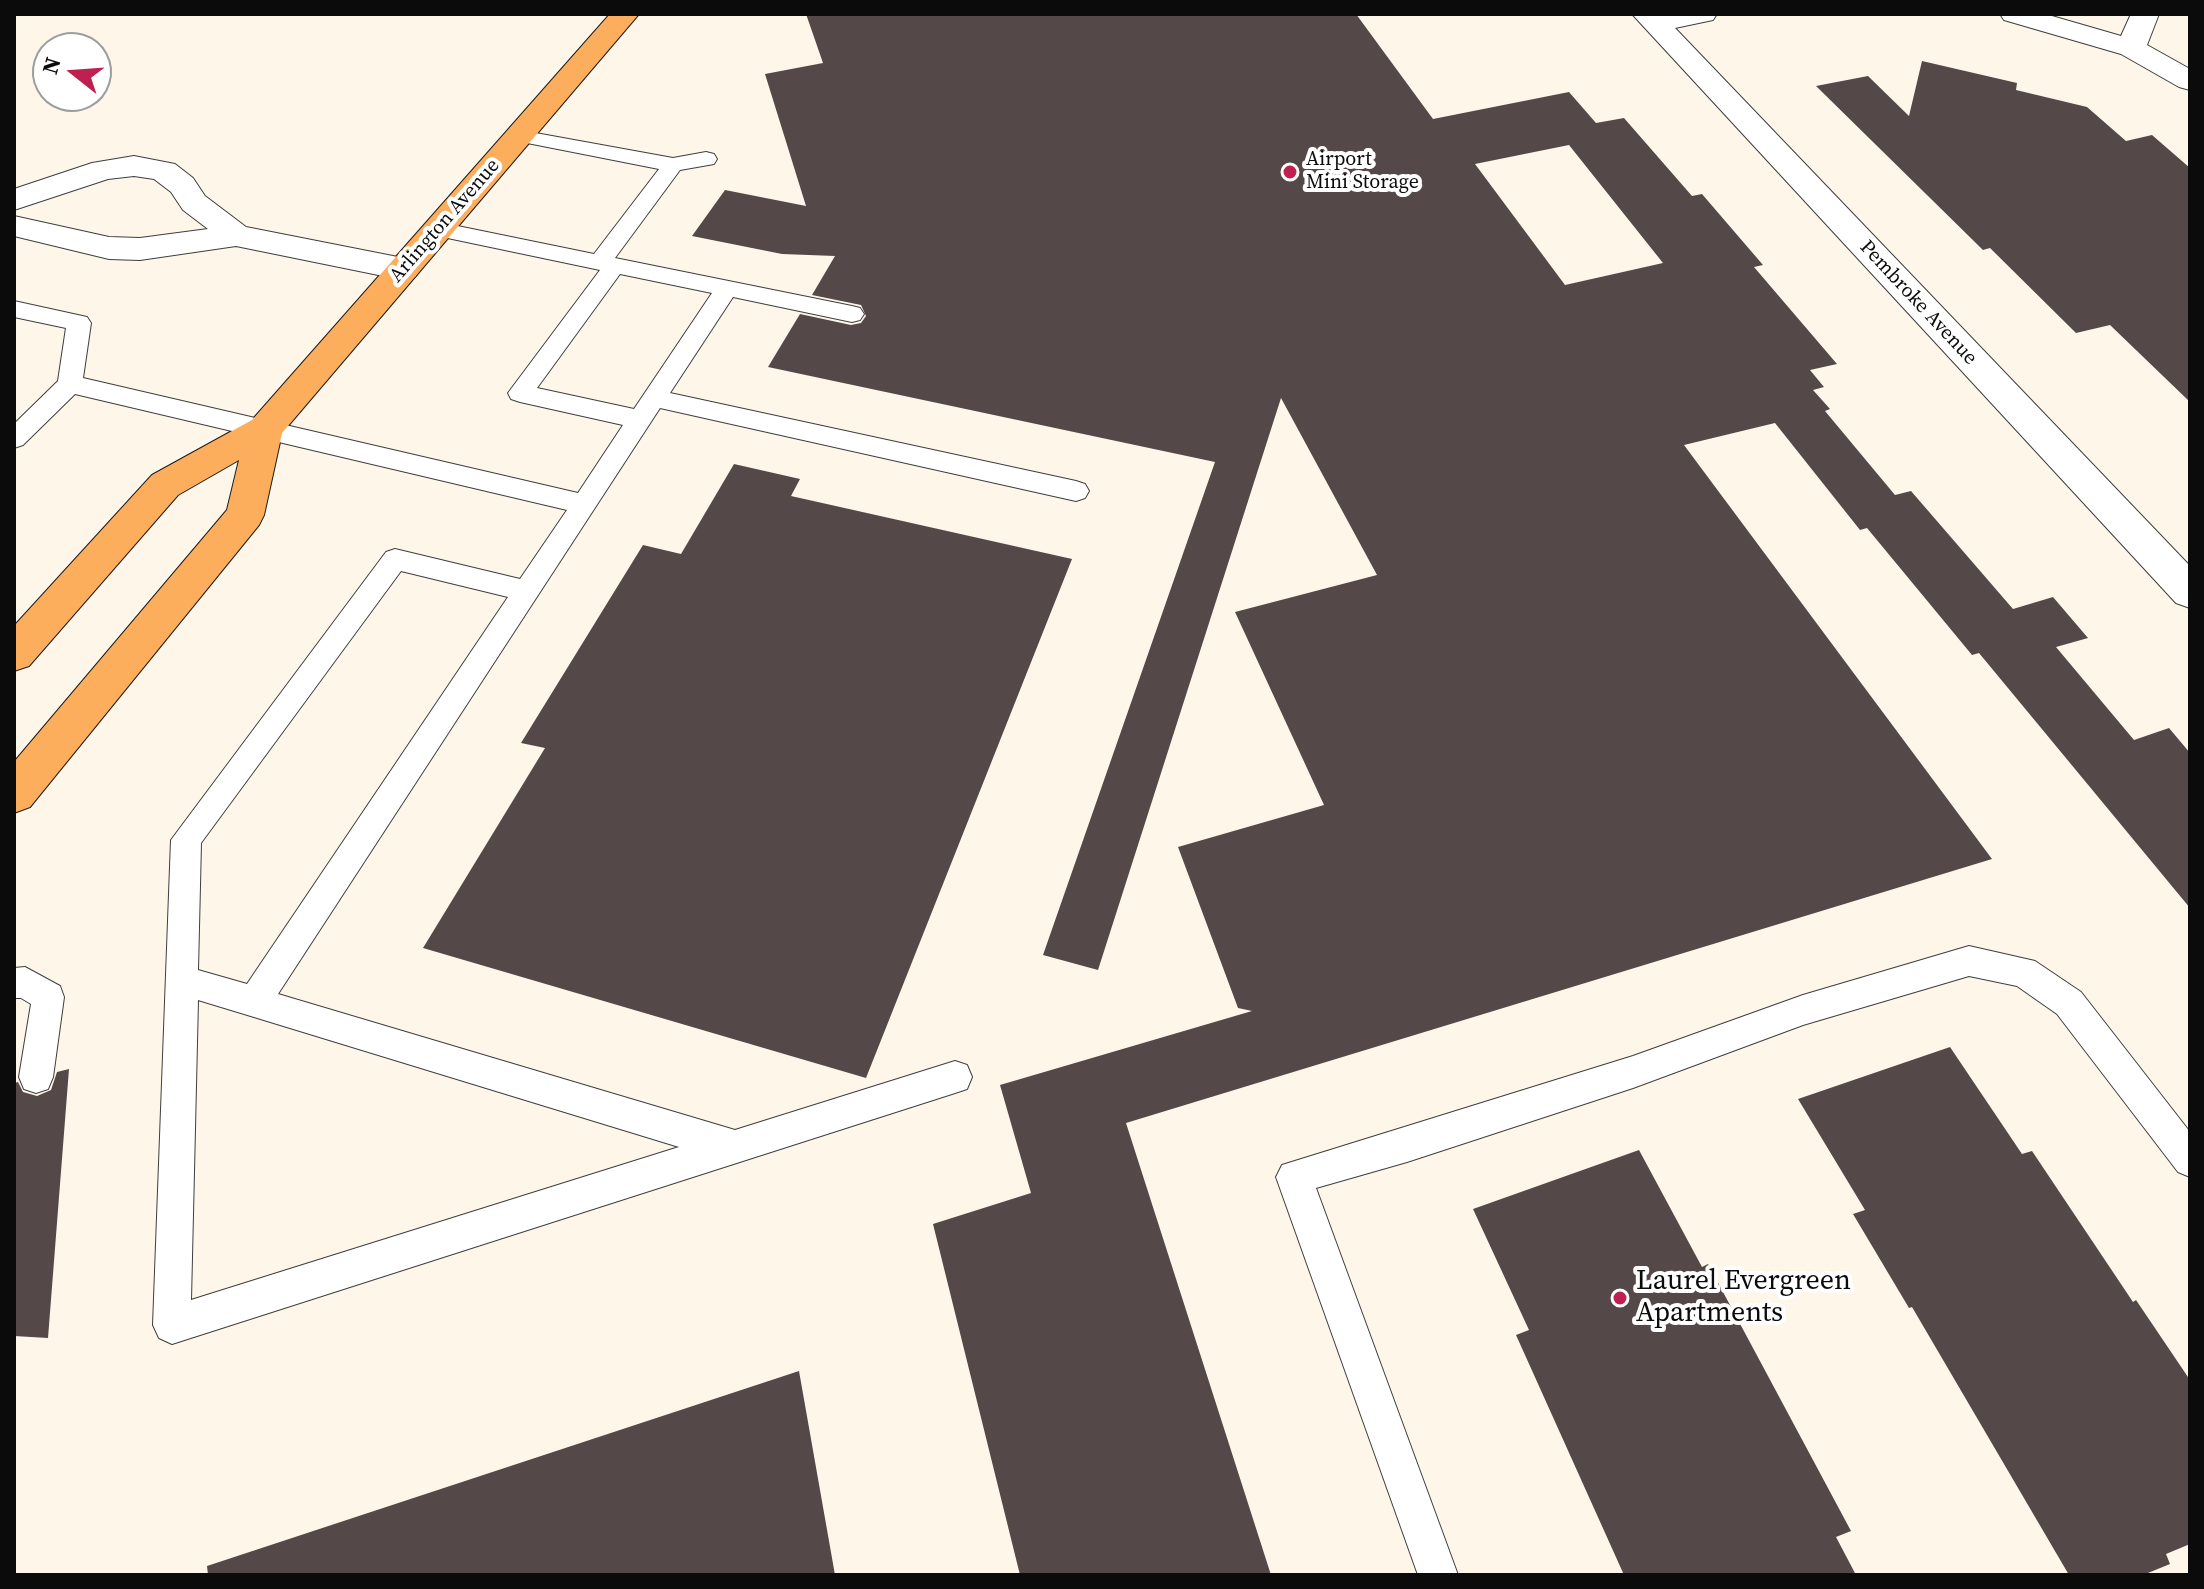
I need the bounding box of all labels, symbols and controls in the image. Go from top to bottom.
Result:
north arrow [32,32,112,112]
text: N [34,54,68,78]
place label: Airport Mini Storage [1306,148,1419,195]
street label: Arlington Avenue [385,154,505,288]
marker: Airport Mini Storage [1281,163,1299,181]
street label: Pembroke Avenue [1854,236,1982,370]
place label: Laurel Evergreen Apartments [1636,1265,1851,1331]
marker: Laurel Evergreen Apartments [1611,1289,1629,1307]

